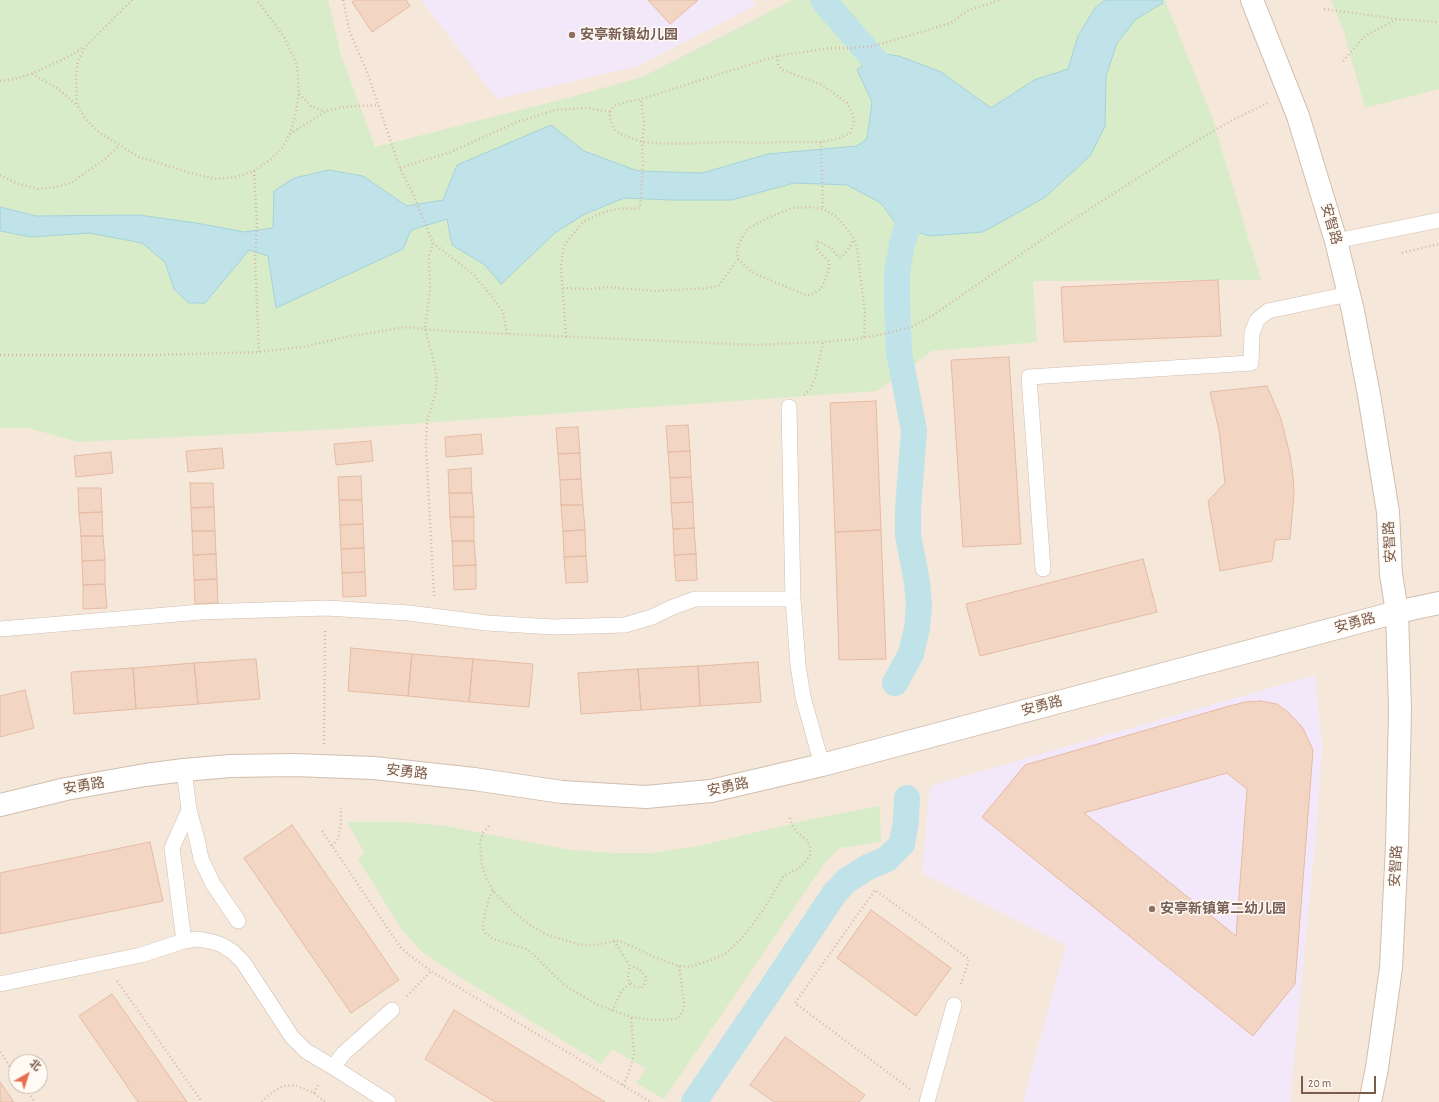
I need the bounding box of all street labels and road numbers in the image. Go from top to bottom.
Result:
street label: 安智路 [1317,201,1345,247]
street label: 安智路 [1381,521,1399,563]
street label: 安勇路 [1333,609,1377,637]
street label: 安勇路 [1020,692,1064,720]
street label: 安勇路 [385,761,429,783]
street label: 安勇路 [62,774,106,798]
street label: 安勇路 [706,774,750,800]
street label: 安智路 [1387,845,1405,887]

